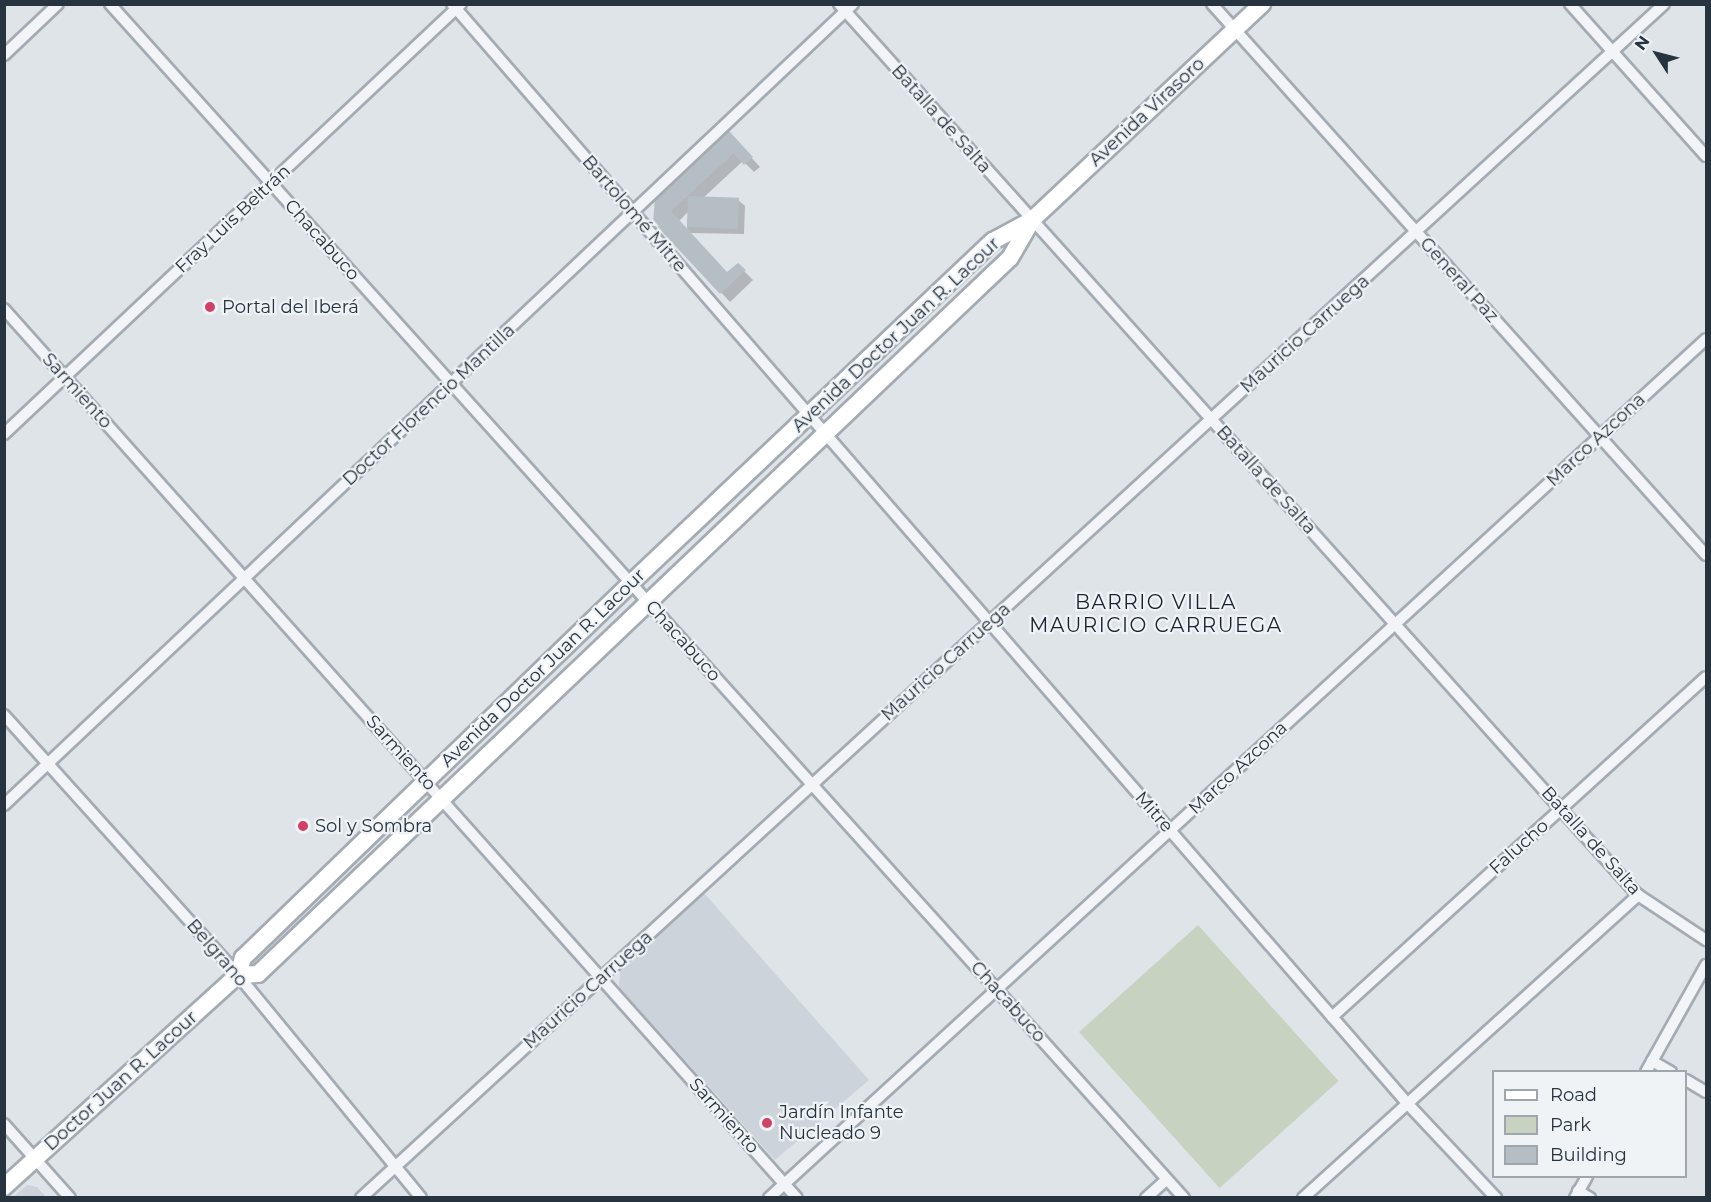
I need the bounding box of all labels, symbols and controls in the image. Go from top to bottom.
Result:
north arrow [1627,24,1687,84]
text: N [1631,32,1654,54]
street label: Avenida Virasoro [1085,53,1209,171]
street label: Batalla de Salta [887,60,995,178]
street label: Bartolomé Mitre [577,151,691,277]
street label: Fray Luis Beltrán [171,160,295,278]
street label: Chacabuco [280,195,364,285]
street label: Avenida Doctor Juan R. Lacour [788,233,1004,437]
street label: General Paz [1415,233,1503,327]
street label: Mauricio Carruega [1236,270,1374,398]
place label: Portal del Iberá [222,296,359,318]
marker: Portal del Iberá [203,300,217,314]
street label: Doctor Florencio Mantilla [338,320,520,490]
street label: Sarmiento [38,349,116,433]
street label: Marco Azcona [1542,389,1650,491]
street label: Batalla de Salta [1212,421,1320,539]
street label: Avenida Doctor Juan R. Lacour [436,564,650,772]
district label: BARRIO VILLA MAURICIO CARRUEGA [1029,591,1283,638]
street label: Chacabuco [641,596,725,686]
street label: Mauricio Carruega [877,598,1015,726]
street label: Sarmiento [362,711,440,795]
street label: Marco Azcona [1184,717,1292,819]
street label: Batalla de Salta [1537,782,1645,900]
street label: Mitre [1130,787,1178,837]
place label: Sol y Sombra [315,815,432,837]
street label: Falucho [1485,815,1553,879]
marker: Sol y Sombra [296,819,310,833]
street label: Belgrano [182,915,252,991]
street label: Mauricio Carruega [519,926,657,1054]
street label: Chacabuco [966,957,1050,1047]
street label: Doctor Juan R. Lacour [40,1007,202,1155]
legend [1492,1070,1687,1178]
street label: Sarmiento [685,1074,763,1158]
text: Road [1550,1084,1597,1106]
place label: Jardín Infante Nucleado 9 [779,1102,904,1144]
text: Park [1550,1114,1591,1136]
marker: Jardín Infante Nucleado 9 [760,1116,774,1130]
text: Building [1550,1144,1627,1166]

